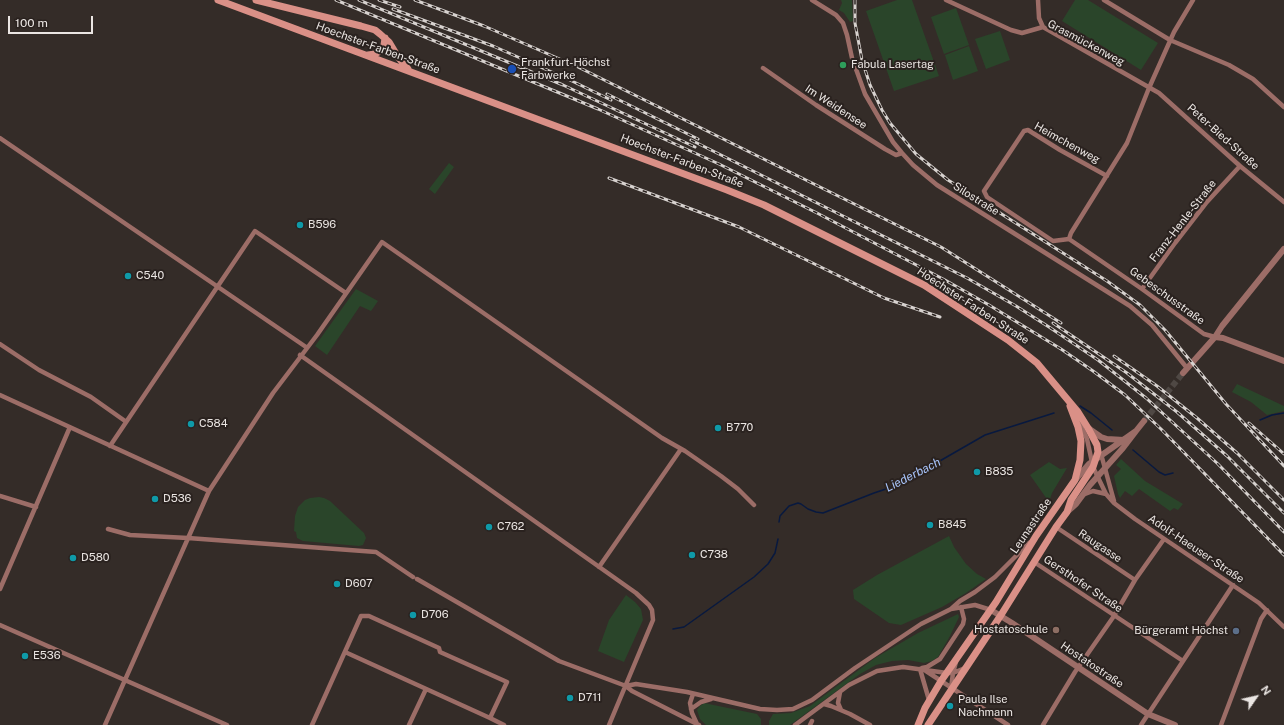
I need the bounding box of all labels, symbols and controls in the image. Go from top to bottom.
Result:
scale bar [10,8,95,34]
text: 100 m [15,16,48,30]
street label: Grasmückenweg [1045,17,1127,69]
street label: Hoechster-Farben-Straße [314,19,442,77]
place label: Frankfurt-Höchst Farbwerke [521,56,610,82]
place label: Fabula Lasertag [851,58,934,72]
marker: Fabula Lasertag [838,60,848,70]
marker: Frankfurt-Höchst Farbwerke [506,63,518,75]
street label: Im Weidensee [802,82,870,132]
street label: Peter-Bied-Straße [1184,101,1262,173]
street label: Heimchenweg [1032,120,1102,166]
street label: Hoechster-Farben-Straße [619,131,745,191]
street label: Franz-Henle-Straße [1147,177,1219,265]
street label: Silostraße [950,180,1002,218]
place label: B596 [308,218,336,232]
marker: B596 [295,220,305,230]
street label: Gebeschusstraße [1127,264,1207,328]
street label: Hoechster-Farben-Straße [915,265,1031,347]
place label: C540 [136,269,164,283]
marker: C540 [123,271,133,281]
place label: C584 [199,417,228,431]
marker: C584 [186,419,196,429]
place label: B770 [726,421,753,435]
marker: B770 [713,423,723,433]
water label: Liederbach [883,455,943,495]
place label: B835 [985,465,1013,479]
marker: B835 [972,467,982,477]
place label: D536 [163,492,191,506]
marker: D536 [150,494,160,504]
street label: Leunastraße [1008,496,1054,556]
street label: Adolf-Haeuser-Straße [1146,512,1246,586]
place label: B845 [938,518,966,532]
place label: C762 [497,520,524,534]
marker: B845 [925,520,935,530]
marker: C762 [484,522,494,532]
street label: Raugasse [1076,527,1124,565]
place label: C738 [700,548,728,562]
marker: C738 [687,550,697,560]
place label: D580 [81,551,109,565]
marker: D580 [68,553,78,563]
street label: Gersthofer Straße [1041,553,1125,615]
place label: D607 [345,577,373,591]
marker: D607 [332,579,342,589]
place label: D706 [421,608,449,622]
marker: D706 [408,610,418,620]
place label: Hostatoschule [974,623,1048,637]
place label: Bürgeramt Höchst [1134,624,1228,638]
marker: Hostatoschule [1051,625,1061,635]
marker: Bürgeramt Höchst [1231,626,1241,636]
street label: Hostatostraße [1058,639,1126,691]
place label: E536 [33,649,61,663]
marker: E536 [20,651,30,661]
north arrow [1236,677,1276,717]
text: N [1259,683,1273,697]
place label: D711 [578,691,601,705]
marker: D711 [565,693,575,703]
place label: Paula Ilse Nachmann [958,693,1013,719]
marker: Paula Ilse Nachmann [945,701,955,711]

